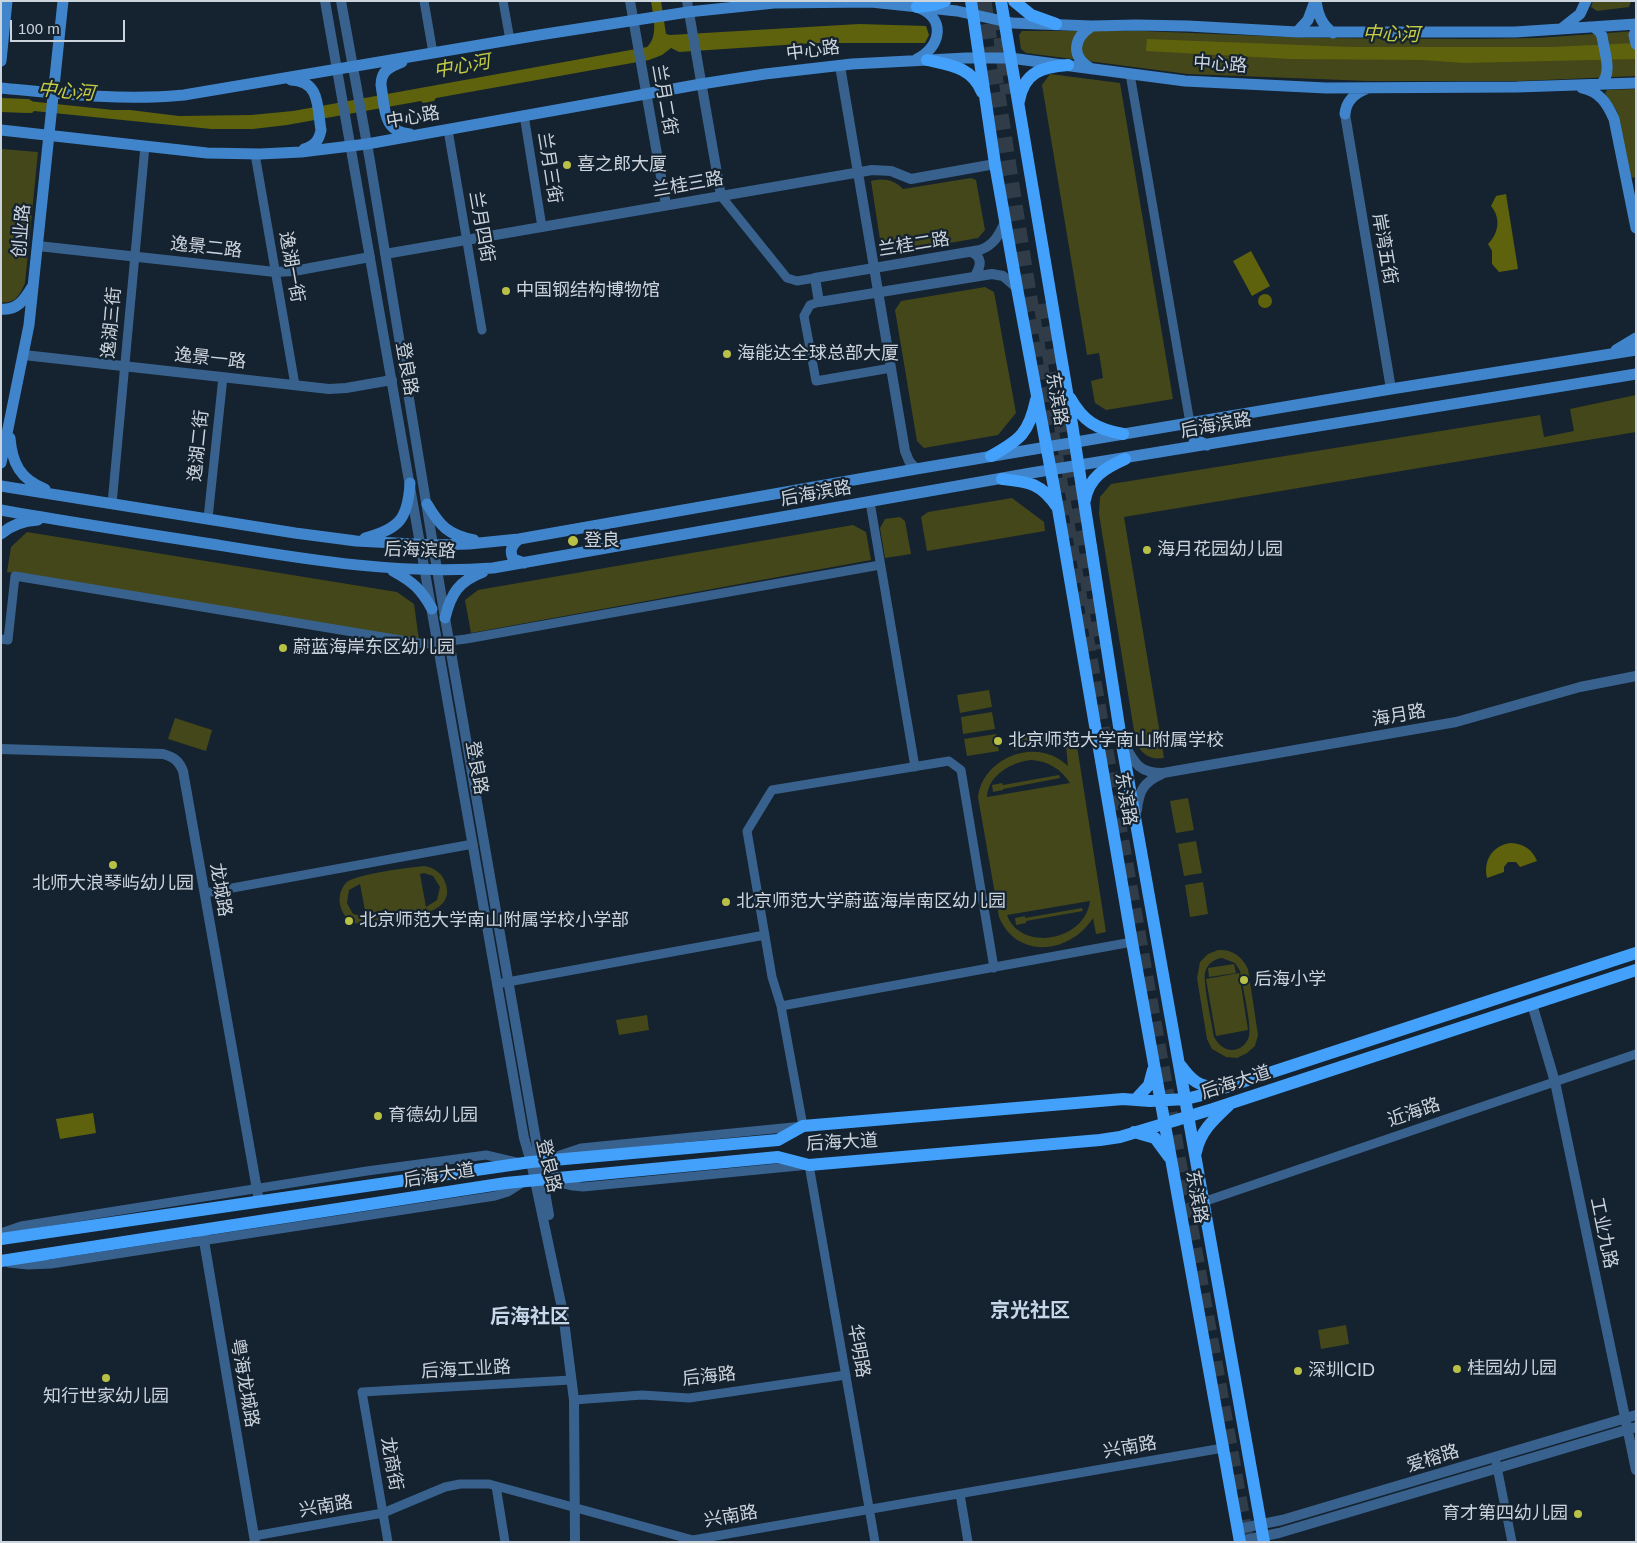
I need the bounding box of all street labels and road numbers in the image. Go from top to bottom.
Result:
street label: 中心路 [785,37,841,65]
street label: 中心路 [1192,52,1248,78]
street label: 兰月二街 [647,63,681,137]
street label: 中心路 [385,103,441,133]
street label: 兰月三街 [533,131,565,205]
street label: 兰桂三路 [651,168,725,202]
street label: 兰月四街 [464,190,498,264]
street label: 创业路 [9,203,35,259]
street label: 岸湾五街 [1367,212,1401,286]
street label: 兰桂二路 [877,229,951,261]
street label: 逸湖一街 [274,230,308,304]
street label: 逸景二路 [169,233,243,263]
street label: 逸湖三街 [98,286,126,360]
street label: 登良路 [391,341,421,397]
street label: 逸景一路 [173,344,247,374]
street label: 东滨路 [1041,371,1071,427]
street label: 逸湖二街 [184,409,214,483]
street label: 后海滨路 [1179,409,1253,443]
street label: 后海滨路 [779,477,853,511]
street label: 后海滨路 [384,539,456,563]
street label: 海月路 [1371,701,1427,731]
street label: 登良路 [461,740,491,796]
street label: 东滨路 [1110,771,1140,827]
street label: 龙城路 [205,862,235,918]
street label: 后海大道 [1198,1062,1274,1104]
street label: 近海路 [1385,1094,1443,1132]
street label: 后海大道 [805,1130,879,1156]
street label: 登良路 [531,1137,565,1195]
street label: 后海大道 [402,1160,476,1192]
street label: 东滨路 [1181,1169,1211,1225]
street label: 工业九路 [1585,1196,1621,1270]
street label: 华明路 [843,1323,873,1379]
street label: 粤海龙城路 [226,1337,262,1429]
street label: 后海工业路 [420,1357,512,1383]
street label: 后海路 [681,1363,737,1391]
street label: 兴南路 [1102,1433,1158,1463]
street label: 龙商街 [376,1436,406,1492]
street label: 爱榕路 [1404,1441,1462,1477]
street label: 兴南路 [298,1492,354,1522]
street label: 兴南路 [703,1502,759,1532]

